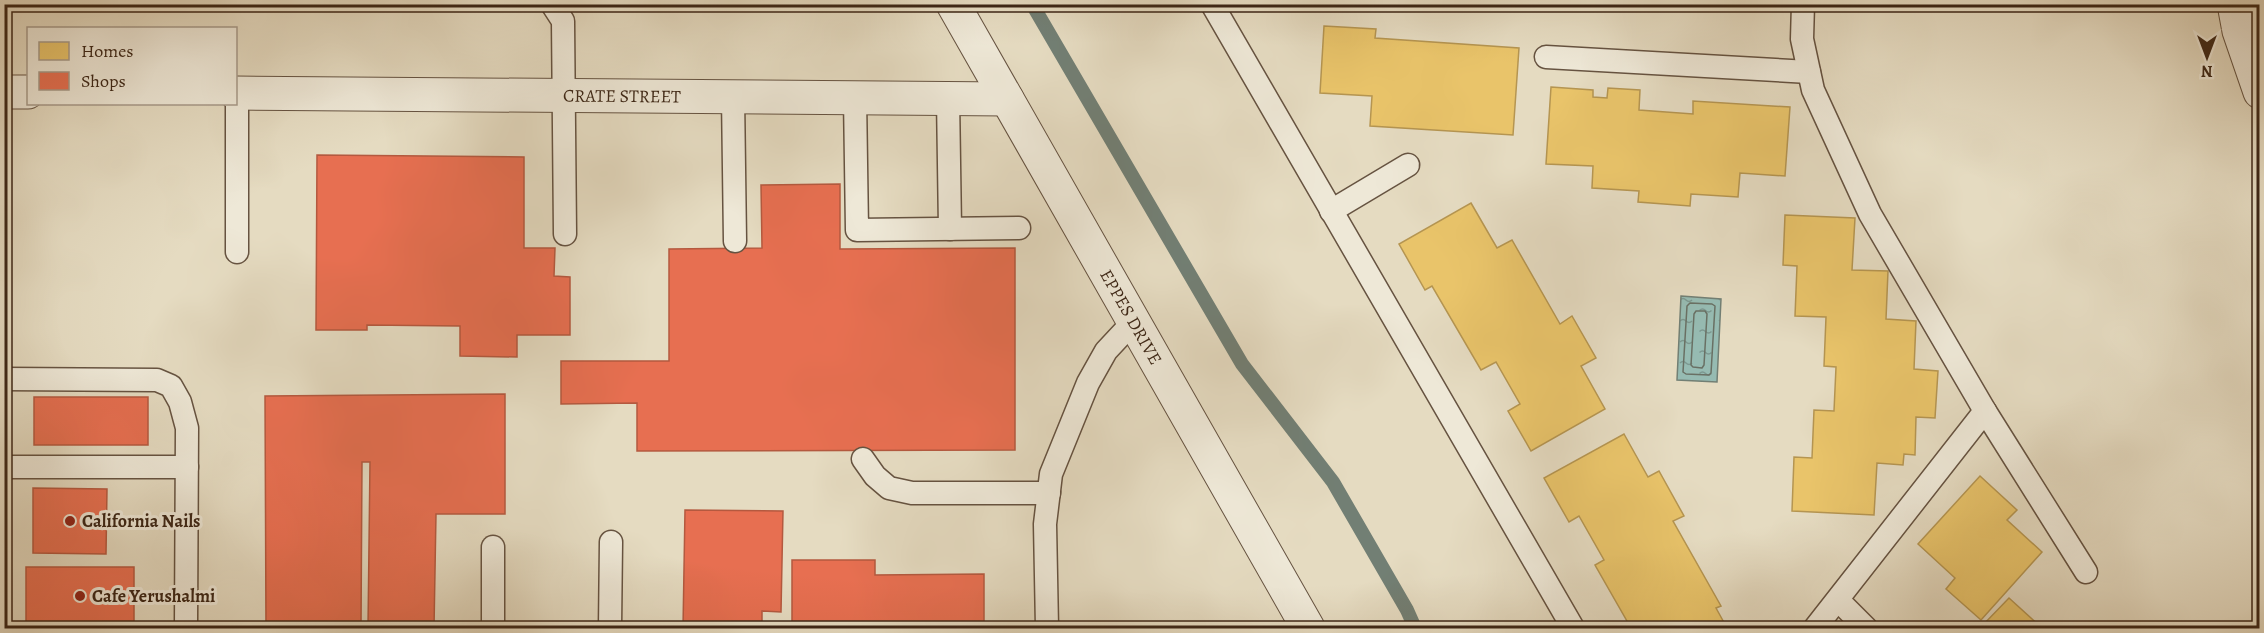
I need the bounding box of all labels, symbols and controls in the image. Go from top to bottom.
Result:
legend [27,27,237,105]
north arrow [2177,27,2237,87]
text: Homes [81,39,133,63]
text: N [2201,60,2213,82]
text: Shops [81,69,126,93]
street label: CRATE STREET [563,84,681,108]
street label: EPPES DRIVE [1094,265,1168,369]
place label: California Nails [82,509,200,533]
marker: California Nails [63,514,77,528]
place label: Cafe Yerushalmi [92,584,215,608]
marker: Cafe Yerushalmi [73,589,87,603]

